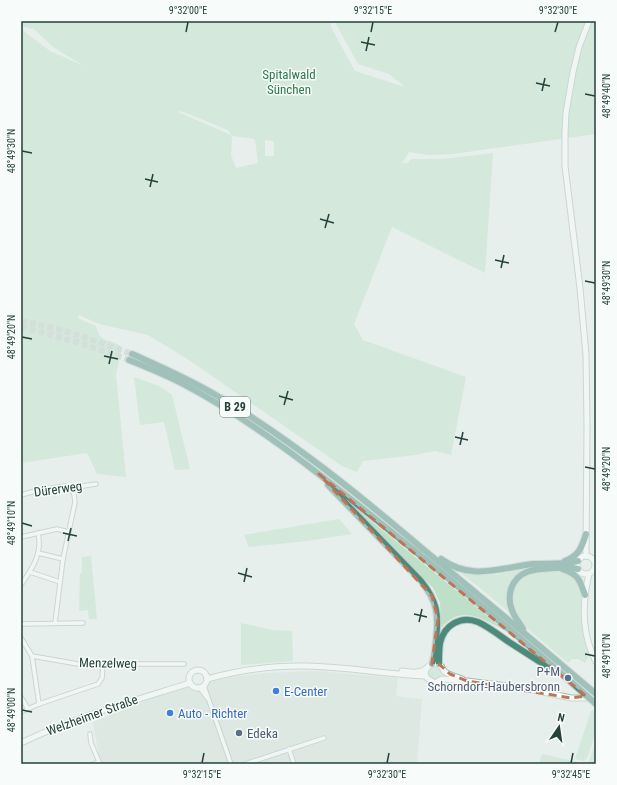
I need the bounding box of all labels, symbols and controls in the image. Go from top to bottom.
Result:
text: 9°32'00"E [169,5,207,16]
text: 9°32'15"E [354,5,392,16]
text: 9°32'30"E [539,5,577,16]
park label: Spitalwald Sünchen [262,67,316,97]
text: 48°49'40"N [601,74,612,118]
text: 48°49'30"N [6,129,17,173]
text: 48°49'30"N [601,261,612,305]
text: 48°49'20"N [6,315,17,359]
road number: B 29 [220,397,250,417]
text: 48°49'20"N [601,447,612,491]
street label: Dürerweg [33,478,83,500]
text: 48°49'10"N [6,501,17,545]
text: 48°49'10"N [601,634,612,678]
street label: Menzelweg [79,655,137,671]
place label: P+M Schorndorf-Haubersbronn [427,664,560,694]
marker: P+M Schorndorf-Haubersbronn [563,673,573,683]
place label: E-Center [284,684,327,699]
marker: E-Center [271,686,281,696]
text: 48°49'00"N [6,688,17,732]
street label: Welzheimer Straße [44,692,140,738]
place label: Auto - Richter [178,706,247,721]
north arrow [539,707,579,747]
marker: Auto - Richter [165,708,175,718]
text: N [556,711,566,725]
place label: Edeka [247,726,278,741]
marker: Edeka [234,728,244,738]
text: 9°32'15"E [183,769,221,780]
text: 9°32'30"E [368,769,406,780]
text: 9°32'45"E [552,769,590,780]

